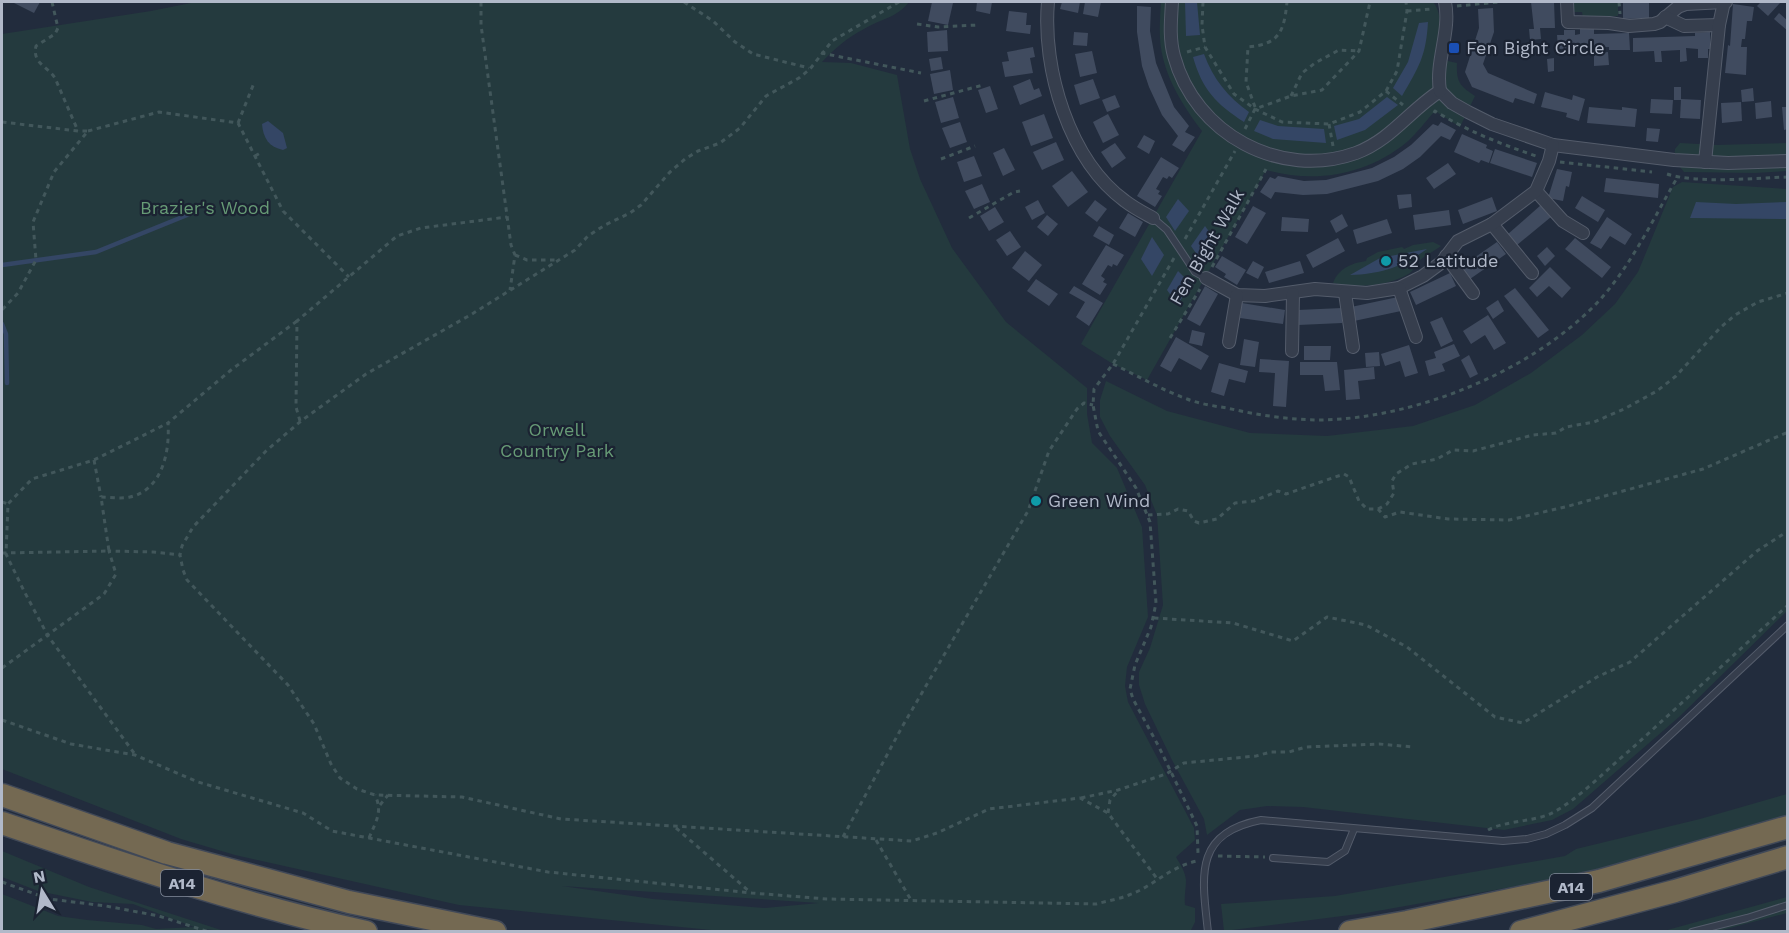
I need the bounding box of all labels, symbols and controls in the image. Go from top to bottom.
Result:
place label: Fen Bight Circle [1466,37,1605,58]
marker: Fen Bight Circle [1447,41,1461,55]
street label: Fen Bight Walk [1165,185,1248,309]
park label: Brazier's Wood [140,197,270,218]
place label: 52 Latitude [1398,250,1498,271]
marker: 52 Latitude [1379,254,1393,268]
park label: Orwell Country Park [500,419,614,461]
place label: Green Wind [1048,490,1150,511]
marker: Green Wind [1029,494,1043,508]
north arrow [12,861,72,921]
text: N [32,866,47,887]
road number: A14 [161,870,203,896]
road number: A14 [1550,874,1592,900]

